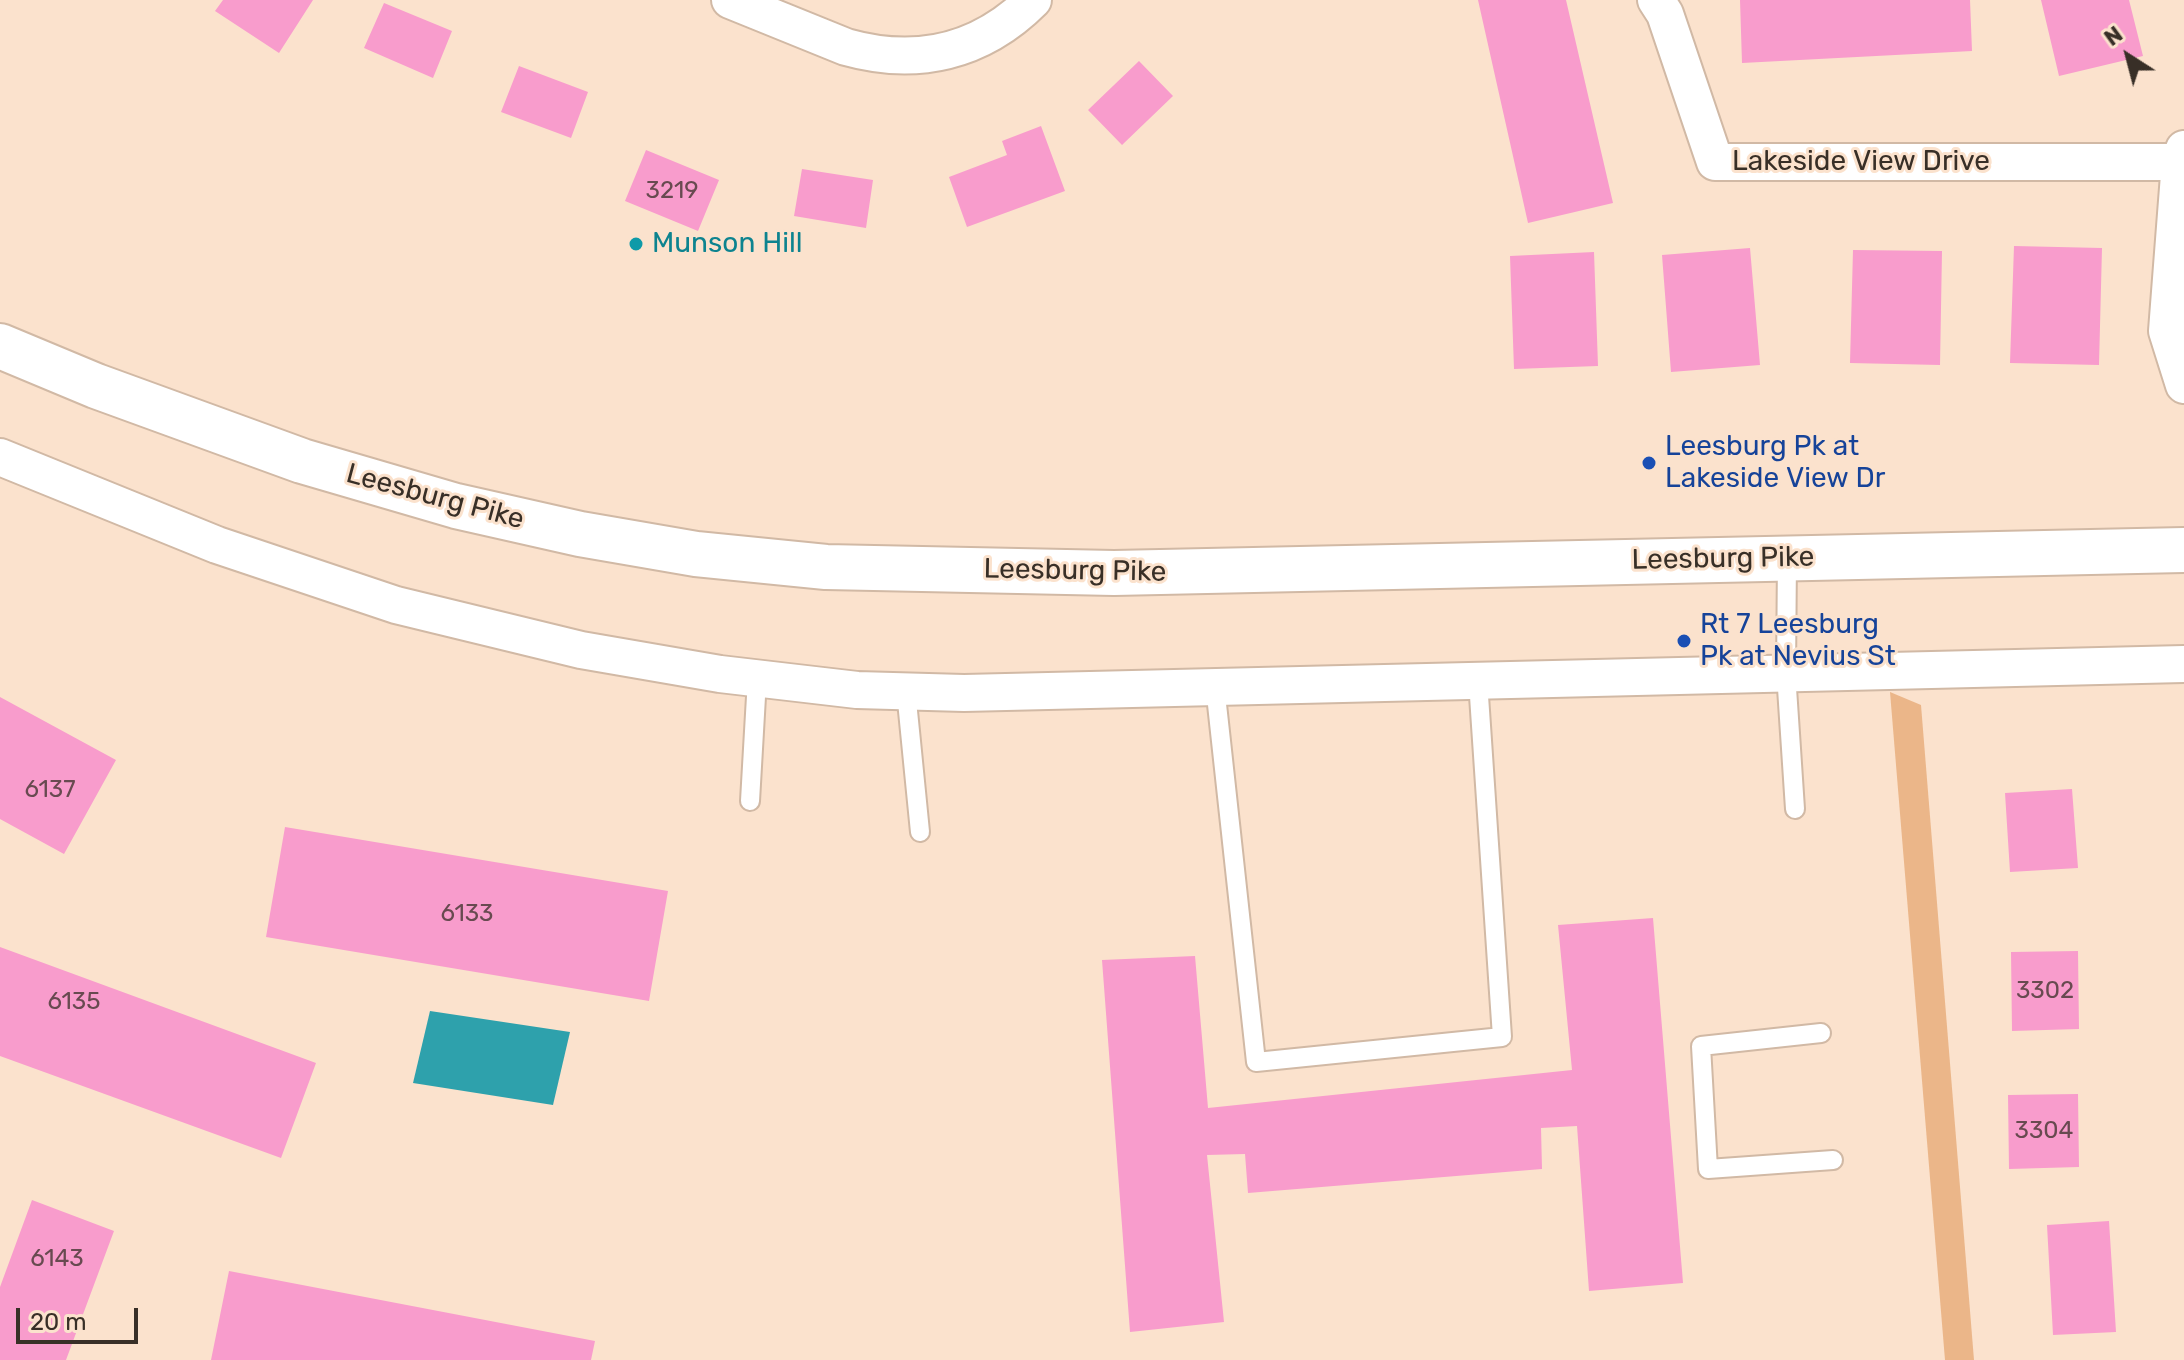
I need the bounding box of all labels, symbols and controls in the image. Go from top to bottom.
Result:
north arrow [2088,16,2168,96]
text: N [2099,21,2128,52]
street label: Lakeside View Drive [1732,145,1990,179]
house number: 3219 [645,177,699,205]
place label: Munson Hill [652,227,803,261]
marker: Munson Hill [627,235,645,253]
place label: Leesburg Pk at Lakeside View Dr [1665,430,1885,496]
marker: Leesburg Pk at Lakeside View Dr [1640,454,1658,472]
street label: Leesburg Pike [342,457,528,537]
street label: Leesburg Pike [1631,541,1815,577]
street label: Leesburg Pike [983,553,1167,589]
place label: Rt 7 Leesburg Pk at Nevius St [1700,608,1896,674]
marker: Rt 7 Leesburg Pk at Nevius St [1675,632,1693,650]
house number: 6137 [25,776,75,804]
house number: 6133 [440,900,494,928]
house number: 3302 [2016,977,2074,1005]
house number: 6135 [48,988,100,1016]
house number: 3304 [2015,1117,2073,1145]
house number: 6143 [30,1245,84,1273]
scale bar [20,1292,142,1342]
text: 20 m [30,1308,87,1336]

